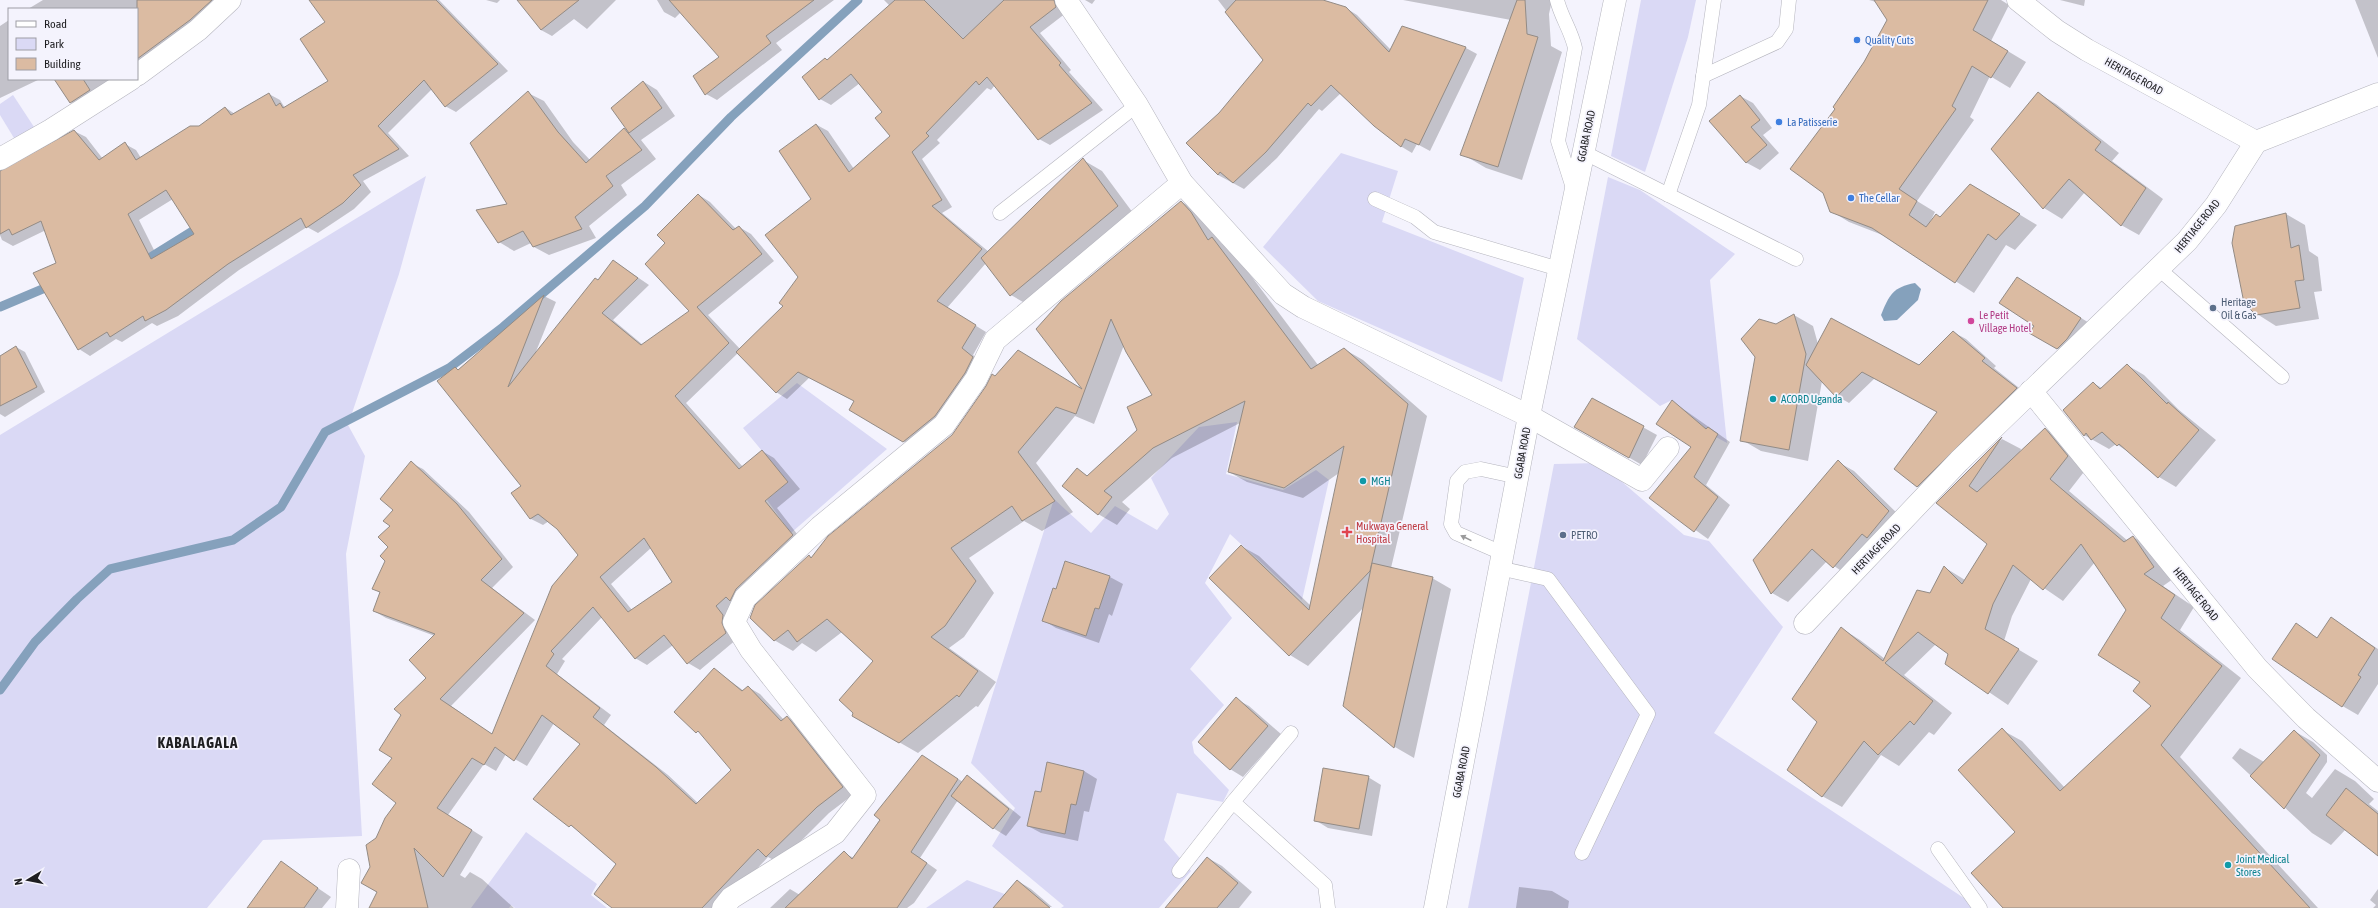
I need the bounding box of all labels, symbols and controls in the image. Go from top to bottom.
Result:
legend [8,8,138,80]
text: Road [44,17,67,31]
place label: Quality Cuts [1865,34,1914,46]
marker: Quality Cuts [1852,35,1862,45]
text: Park [44,37,65,51]
street label: HERITAGE ROAD [2103,55,2165,97]
text: Building [44,57,82,71]
street label: GGABA ROAD [1575,109,1597,163]
place label: La Patisserie [1787,116,1837,128]
marker: La Patisserie [1774,117,1784,127]
place label: The Cellar [1859,192,1900,204]
marker: The Cellar [1846,193,1856,203]
street label: HERTIAGE ROAD [2172,197,2222,255]
place label: Heritage Oil & Gas [2221,296,2257,321]
marker: Heritage Oil & Gas [2208,303,2218,313]
place label: Le Petit Village Hotel [1979,309,2031,334]
marker: Le Petit Village Hotel [1966,316,1976,326]
place label: ACORD Uganda [1781,393,1843,405]
marker: ACORD Uganda [1768,394,1778,404]
street label: GGABA ROAD [1512,426,1532,480]
place label: MGH [1371,475,1391,487]
marker: MGH [1358,476,1368,486]
place label: Mukwaya General Hospital [1356,520,1428,545]
street label: HERTIAGE ROAD [1849,521,1903,577]
marker: Mukwaya General Hospital [1341,526,1353,538]
place label: PETRO [1571,529,1598,541]
marker: PETRO [1558,530,1568,540]
one-way arrow [1460,535,1472,541]
street label: HERTIAGE ROAD [2171,565,2221,623]
district label: KABALAGALA [158,734,238,751]
street label: GGABA ROAD [1450,745,1472,799]
place label: Joint Medical Stores [2236,853,2289,878]
north arrow [8,860,48,900]
marker: Joint Medical Stores [2223,860,2233,870]
text: N [12,877,25,886]

